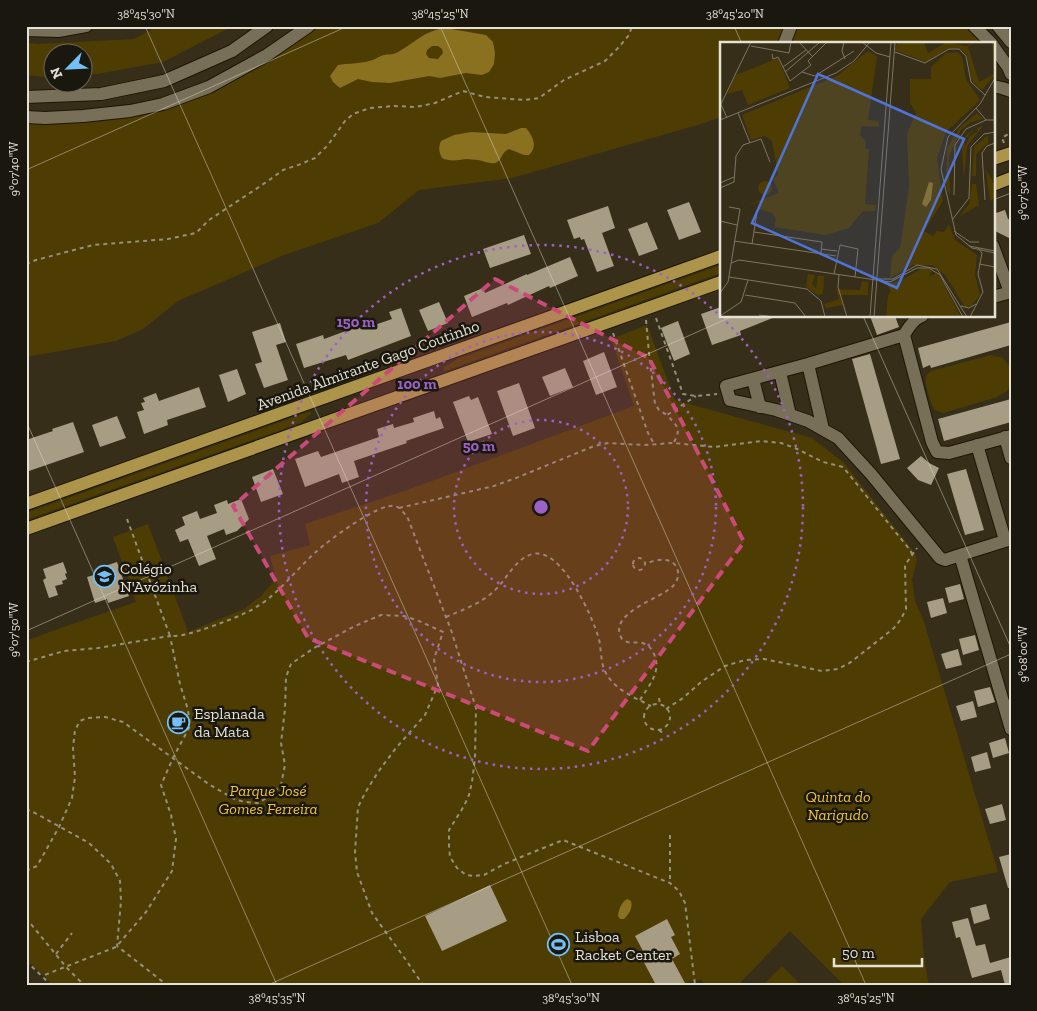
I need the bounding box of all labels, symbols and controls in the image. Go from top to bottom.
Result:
text: 38°45'30"N [117,7,175,21]
text: 38°45'25"N [411,7,469,21]
text: 38°45'20"N [706,7,764,21]
north arrow [42,42,92,92]
inset map [720,42,994,318]
text: N [47,64,67,81]
text: 9°07'40"W [7,141,21,196]
text: 9°07'50"W [1016,165,1030,220]
text: 150 m [337,313,375,331]
street label: Avenida Almirante Gago Coutinho [254,316,482,414]
text: 100 m [397,375,437,393]
text: 50 m [463,437,495,455]
centre of rings [532,498,550,516]
place label: Colégio N'Avózinha [120,559,198,596]
school or university icon: Colégio N'Avózinha [92,565,116,589]
text: 9°07'50"W [7,602,21,657]
text: 9°08'00"W [1016,625,1030,682]
place label: Esplanada da Mata [194,704,265,741]
cafe icon: Esplanada da Mata [166,710,190,734]
park label: Parque José Gomes Ferreira [218,781,318,818]
park label: Quinta do Narigudo [805,787,871,824]
place label: Lisboa Racket Center [575,927,673,964]
sports icon: Lisboa Racket Center [547,933,571,957]
scale bar [834,936,922,968]
text: 50 m [842,944,875,962]
text: 38°45'35"N [249,991,306,1005]
text: 38°45'30"N [542,991,600,1005]
text: 38°45'25"N [837,991,895,1005]

